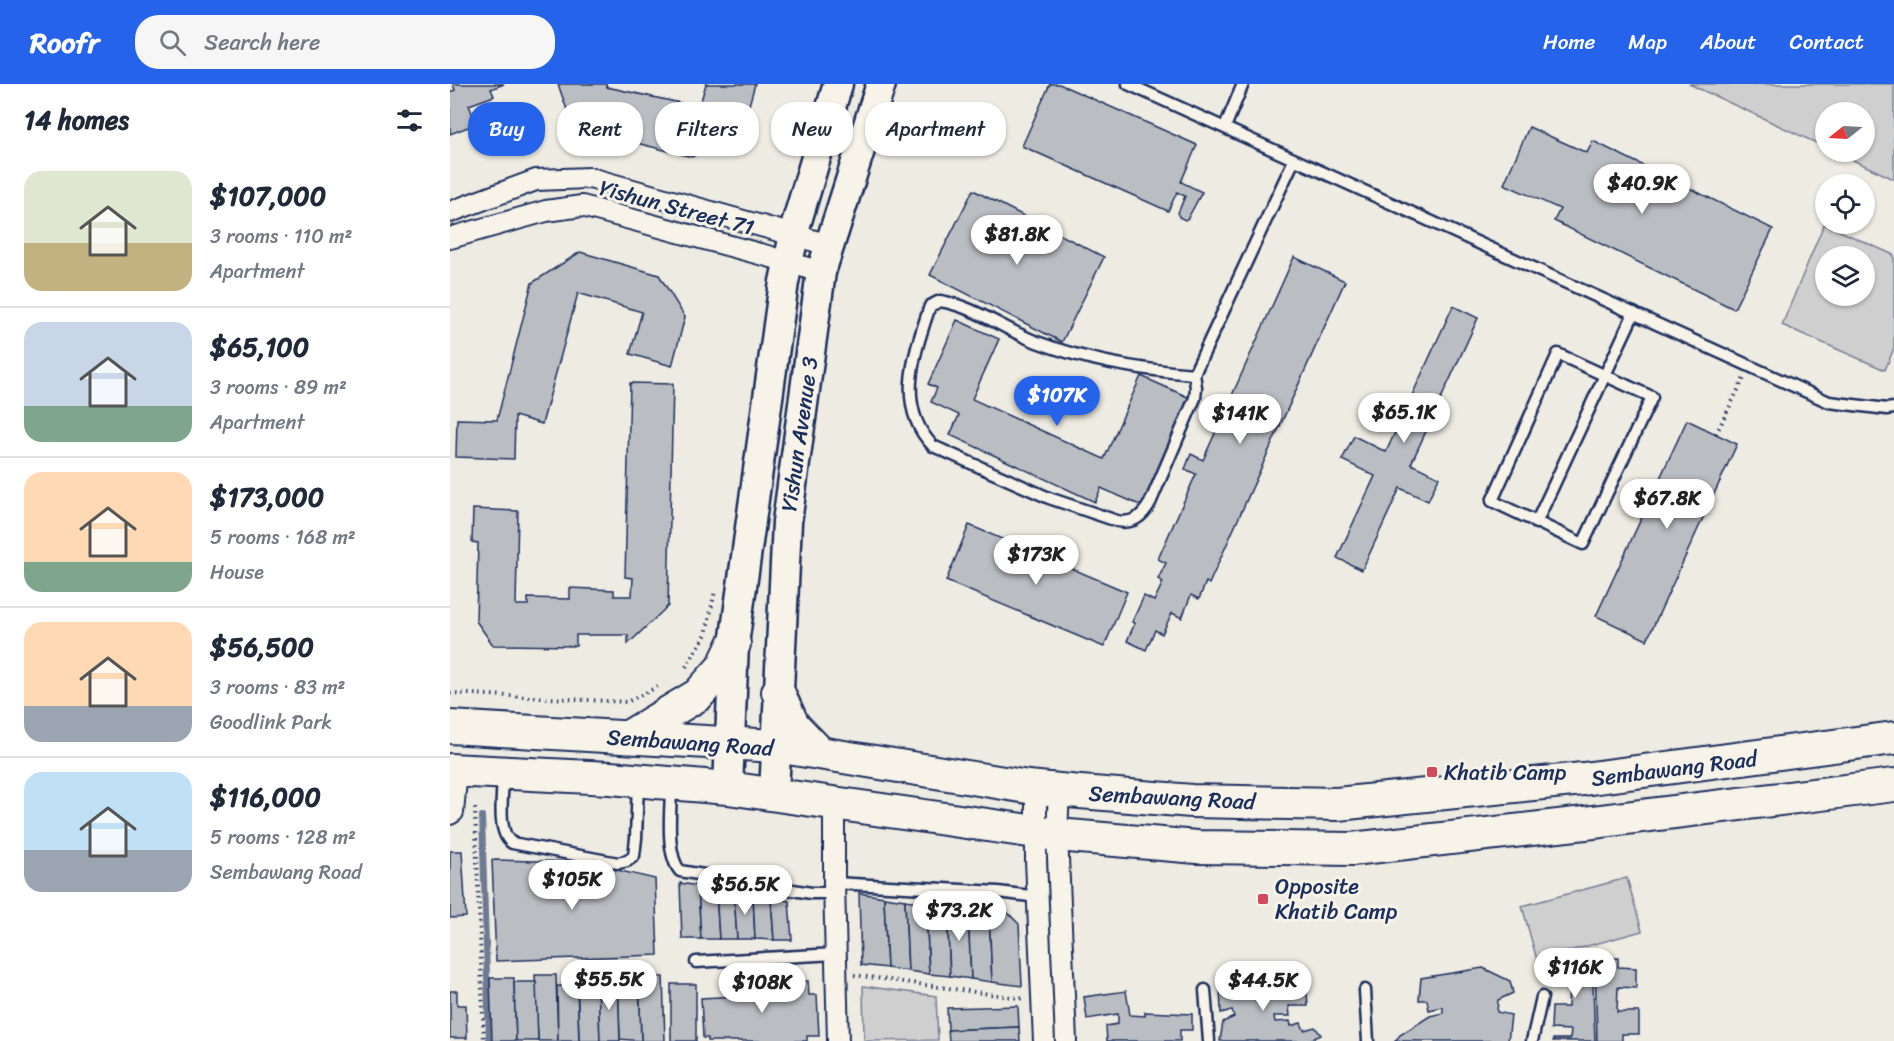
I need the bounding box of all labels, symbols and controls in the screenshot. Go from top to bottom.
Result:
search box [135,15,555,69]
text: Roofr [30,18,99,67]
text: Search here [204,23,320,62]
text: Home [1543,23,1595,61]
text: Map [1628,23,1667,61]
text: About [1700,23,1757,61]
text: Contact [1790,23,1864,61]
icon: search [156,26,189,59]
text: 14 homes [24,97,129,143]
chip: Buy [468,102,545,156]
chip: Rent [557,102,643,156]
chip: Filters [655,102,759,156]
chip: New [771,102,853,156]
chip: Apartment [865,102,1006,156]
north arrow [1815,102,1875,162]
map controls [1815,102,1875,306]
icon: filters [393,104,426,137]
pin: $40.9K [1593,164,1691,215]
text: $40.9K [1607,166,1677,201]
street label: Yishun Street 71 [595,168,759,247]
text: $107,000 [210,173,326,219]
button: locate [1815,174,1875,234]
icon: home [72,195,144,267]
pin: $81.8K [968,215,1066,266]
text: $81.8K [985,217,1049,252]
text: 3 rooms · 110 m² [210,219,352,254]
button: layers [1815,246,1875,306]
text: Apartment [210,254,304,289]
text: $65,100 [210,324,309,370]
icon: home [72,346,144,418]
street label: Yishun Avenue 3 [769,354,830,514]
text: 3 rooms · 89 m² [210,370,347,405]
pin: $107K [1015,376,1099,427]
text: $107K [1028,378,1086,413]
pin: $65.1K [1355,393,1453,444]
pin: $141K [1198,394,1282,445]
text: $65.1K [1372,395,1436,430]
text: $141K [1212,396,1268,431]
text: Apartment [210,405,304,440]
text: $173,000 [210,474,324,520]
pin: $67.8K [1618,479,1716,530]
text: $67.8K [1634,481,1700,516]
icon: home [72,496,144,568]
text: 5 rooms · 168 m² [210,520,356,555]
pin: $173K [994,535,1078,586]
text: $173K [1008,537,1064,572]
text: House [210,555,264,590]
text: $56,500 [210,624,314,670]
icon: home [72,646,144,718]
text: 3 rooms · 83 m² [210,670,345,705]
text: Goodlink Park [210,705,332,740]
street label: Sembawang Road [605,717,776,768]
street label: Sembawang Road [1589,739,1761,798]
place label: Khatib Camp [1444,753,1567,792]
marker: Khatib Camp [1425,765,1439,779]
text: $116,000 [210,774,321,820]
street label: Sembawang Road [1088,774,1258,821]
icon: home [72,796,144,868]
text: 5 rooms · 128 m² [210,820,356,855]
text: Sembawang Road [210,855,362,890]
pin: $105K [530,860,614,911]
text: $105K [542,862,602,897]
pin: $56.5K [696,865,794,916]
text: $56.5K [711,867,779,902]
place label: Opposite Khatib Camp [1275,867,1398,931]
pin: $73.2K [910,891,1008,942]
marker: Opposite Khatib Camp [1256,892,1270,906]
text: $73.2K [926,893,992,928]
pin: $116K [1533,948,1617,999]
text: $116K [1548,950,1602,985]
pin: $55.5K [560,960,658,1011]
pin: $44.5K [1214,961,1312,1012]
text: $55.5K [575,962,643,997]
pin: $108K [720,963,804,1014]
text: $44.5K [1229,963,1297,998]
text: $108K [733,965,791,1000]

